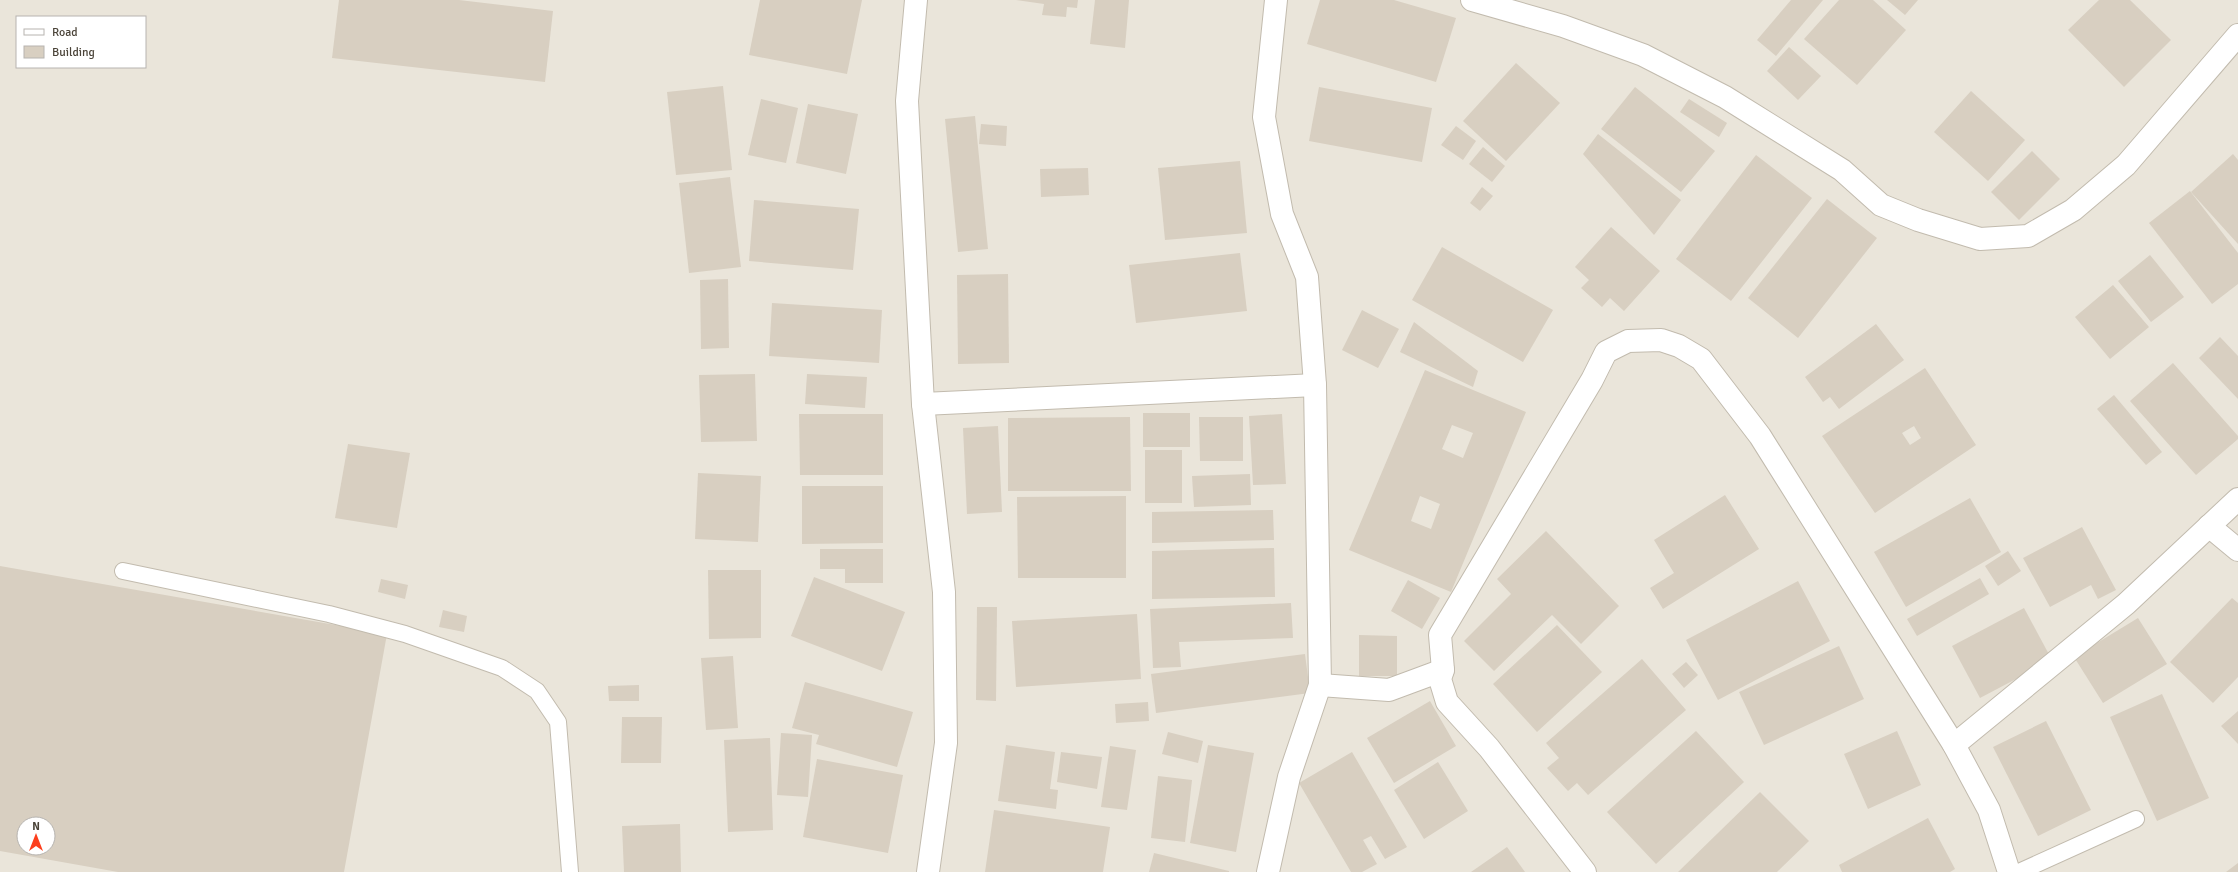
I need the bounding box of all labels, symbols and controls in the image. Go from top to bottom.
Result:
legend [16,16,146,68]
text: Road [52,25,78,40]
text: Building [52,45,95,60]
north arrow [16,816,56,856]
text: N [32,820,40,833]

